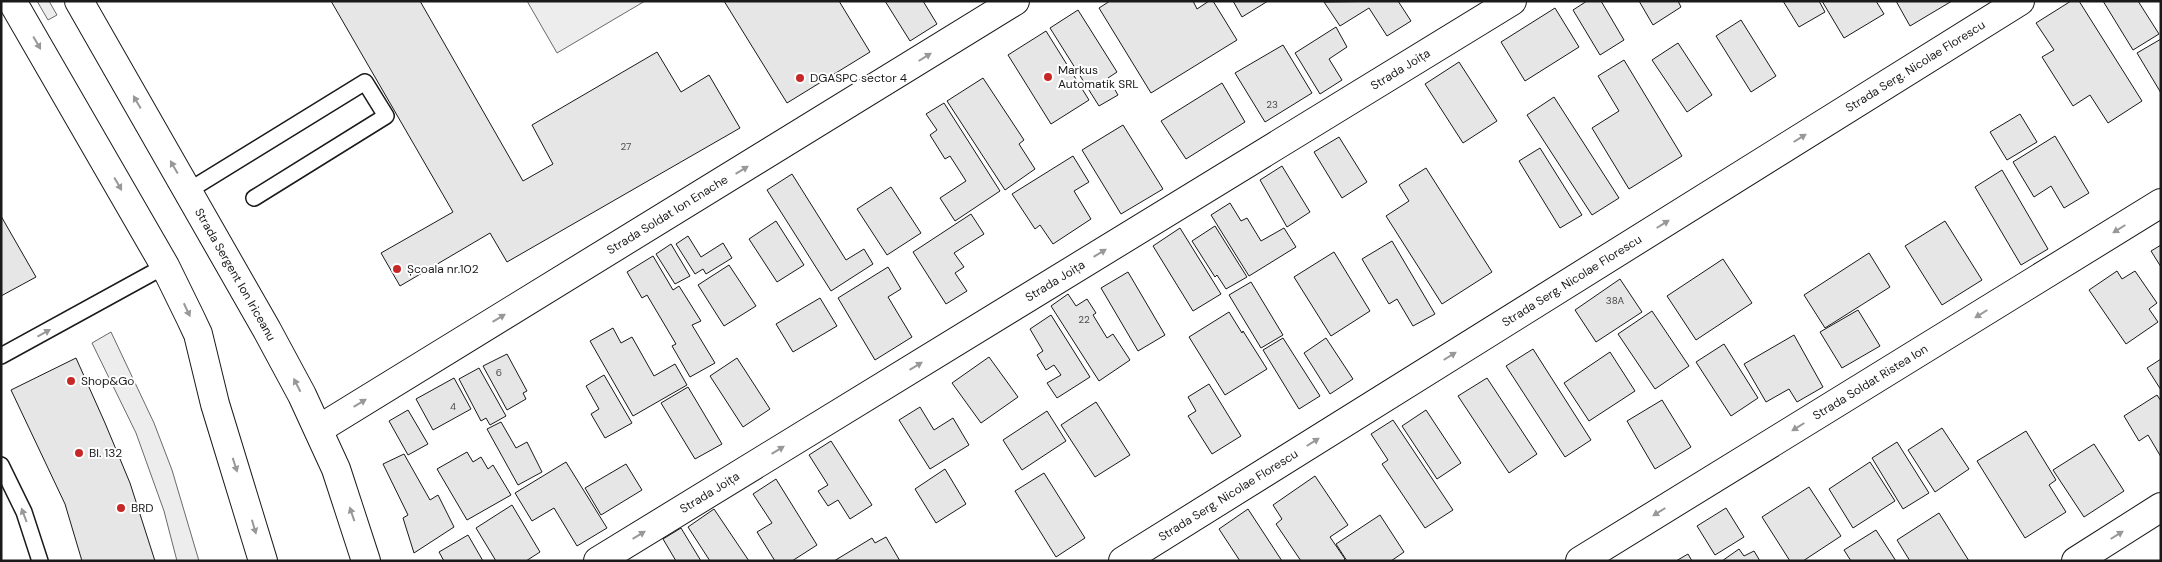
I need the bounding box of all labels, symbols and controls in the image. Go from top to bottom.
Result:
street label: Strada Serg. Nicolae Florescu [1842,17,1988,116]
one-way arrow [32,37,41,50]
street label: Strada Joița [1368,45,1433,94]
one-way arrow [918,52,931,61]
place label: Markus Automatik SRL [1058,62,1139,92]
place label: DGASPC sector 4 [810,70,907,86]
marker: Markus Automatik SRL [1042,71,1054,83]
marker: DGASPC sector 4 [794,72,806,84]
one-way arrow [132,95,141,108]
house number: 23 [1266,98,1278,111]
one-way arrow [1794,133,1807,143]
house number: 27 [621,140,631,153]
one-way arrow [170,160,179,174]
one-way arrow [735,165,749,174]
street label: Strada Soldat Ion Enache [604,171,731,258]
one-way arrow [114,177,122,192]
street label: Strada Sergent Ion Iriceanu [191,205,279,344]
one-way arrow [1656,219,1669,229]
one-way arrow [2113,224,2126,233]
street label: Strada Serg. Nicolae Florescu [1499,231,1645,330]
one-way arrow [1093,249,1106,258]
street label: Strada Joița [1022,257,1088,305]
place label: Școala nr.102 [407,261,479,277]
marker: Școala nr.102 [391,263,403,275]
house number: 38A [1606,294,1625,307]
one-way arrow [184,303,192,317]
one-way arrow [1974,309,1987,318]
house number: 22 [1078,313,1090,326]
one-way arrow [492,314,505,323]
one-way arrow [37,329,51,337]
street label: Strada Soldat Ristea Ion [1810,341,1931,424]
one-way arrow [1444,352,1457,361]
one-way arrow [910,361,923,370]
house number: 6 [496,366,502,379]
place label: Shop&Go [81,373,134,389]
marker: Shop&Go [65,375,77,387]
one-way arrow [293,378,301,392]
one-way arrow [354,399,367,408]
house number: 4 [450,400,456,413]
one-way arrow [1791,422,1804,431]
one-way arrow [1306,438,1319,447]
place label: Bl. 132 [89,445,122,461]
one-way arrow [771,446,784,455]
street label: Strada Serg. Nicolae Florescu [1155,446,1301,545]
marker: Bl. 132 [73,447,85,459]
one-way arrow [231,457,239,472]
street label: Strada Joița [677,468,743,517]
place label: BRD [131,500,154,516]
marker: BRD [115,502,127,514]
one-way arrow [347,507,355,522]
one-way arrow [1653,507,1666,516]
one-way arrow [20,508,28,522]
one-way arrow [251,520,259,535]
one-way arrow [2111,530,2124,539]
one-way arrow [633,531,646,540]

